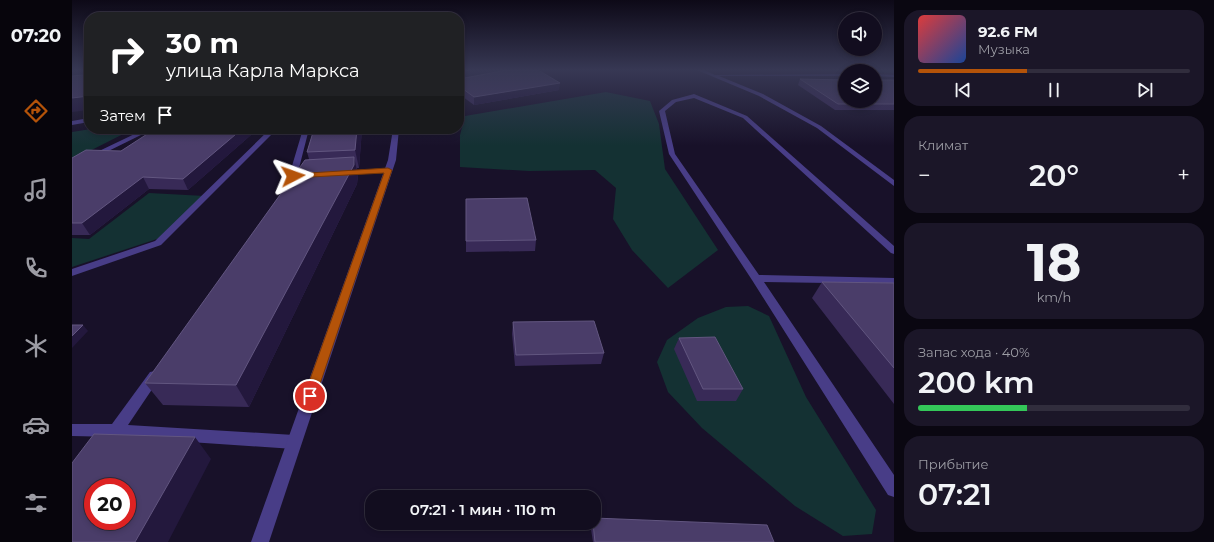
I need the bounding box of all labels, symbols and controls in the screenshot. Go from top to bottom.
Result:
map controls [838,12,882,108]
button: sound [838,12,882,56]
text: 92.6 FM [978,22,1038,41]
text: 07:20 [11,25,61,47]
text: 30 m [166,26,239,60]
icon: right [100,28,152,80]
text: Музыка [978,41,1030,57]
text: улица Карла Маркса [166,60,360,82]
button: layers [838,64,882,108]
icon: previous [952,79,974,101]
icon: pause [1043,79,1065,101]
icon: next [1134,79,1156,101]
icon: directions [22,97,50,125]
icon: arrive [154,104,176,126]
text: Затем [100,106,146,125]
text: Климат [918,137,968,153]
position arrow [272,155,314,197]
text: 20° [1029,157,1079,194]
text: − [918,162,931,189]
text: + [1177,162,1190,189]
icon: music [22,176,50,204]
text: 18 [1027,231,1081,294]
icon: phone [22,254,50,282]
text: km/h [1037,289,1071,305]
icon: climate [22,332,50,360]
text: Запас хода · 40% [918,344,1030,360]
text: 200 km [918,364,1035,401]
pin [293,379,327,413]
icon: arrive [299,385,321,407]
icon: car [22,411,50,439]
text: Прибытие [918,456,989,472]
text: 07:21 [918,476,992,513]
speed limit sign: 20 [84,478,136,530]
icon: filters [22,489,50,517]
text: 07:21 · 1 мин · 110 m [410,500,556,519]

